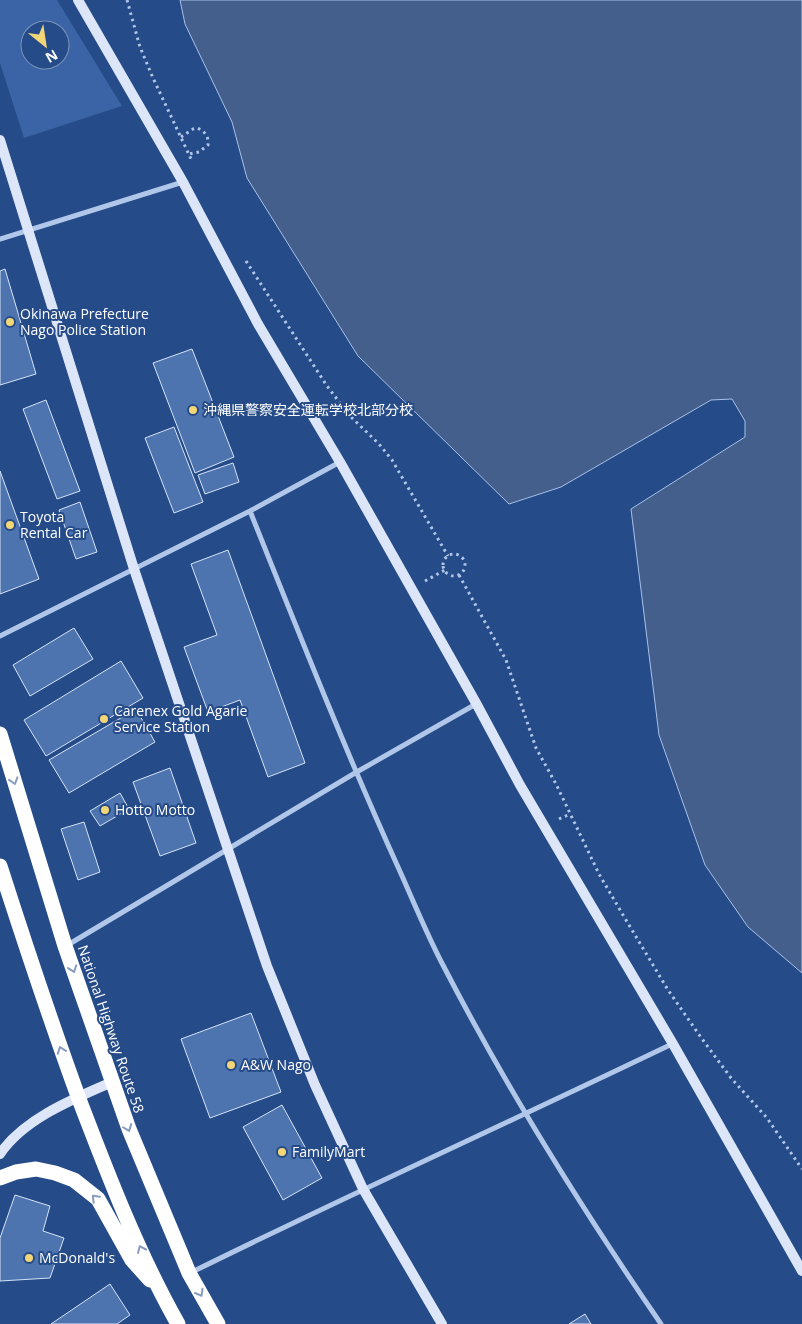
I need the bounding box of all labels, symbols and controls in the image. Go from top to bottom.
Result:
north arrow [20,20,70,70]
text: N [42,46,61,68]
place label: Okinawa Prefecture Nago Police Station [20,304,149,339]
marker: Okinawa Prefecture Nago Police Station [4,316,16,328]
place label: 沖縄県警察安全運転学校北部分校 [203,400,413,419]
marker: 沖縄県警察安全運転学校北部分校 [187,404,199,416]
place label: Toyota Rental Car [20,507,88,542]
marker: Toyota Rental Car [4,519,16,531]
place label: Carenex Gold Agarie Service Station [114,701,247,736]
marker: Carenex Gold Agarie Service Station [98,713,110,725]
one-way arrow [9,776,19,785]
place label: Hotto Motto [115,800,195,819]
marker: Hotto Motto [99,804,111,816]
street label: National Highway Route 58 [74,942,149,1115]
one-way arrow [67,965,77,973]
one-way arrow [57,1047,67,1055]
place label: A&W Nago [241,1055,311,1074]
marker: A&W Nago [225,1059,237,1071]
one-way arrow [122,1123,132,1132]
place label: FamilyMart [292,1142,365,1161]
marker: FamilyMart [276,1146,288,1158]
one-way arrow [92,1195,101,1204]
one-way arrow [137,1245,148,1254]
place label: McDonald's [39,1248,115,1267]
marker: McDonald's [23,1252,35,1264]
one-way arrow [194,1287,204,1296]

